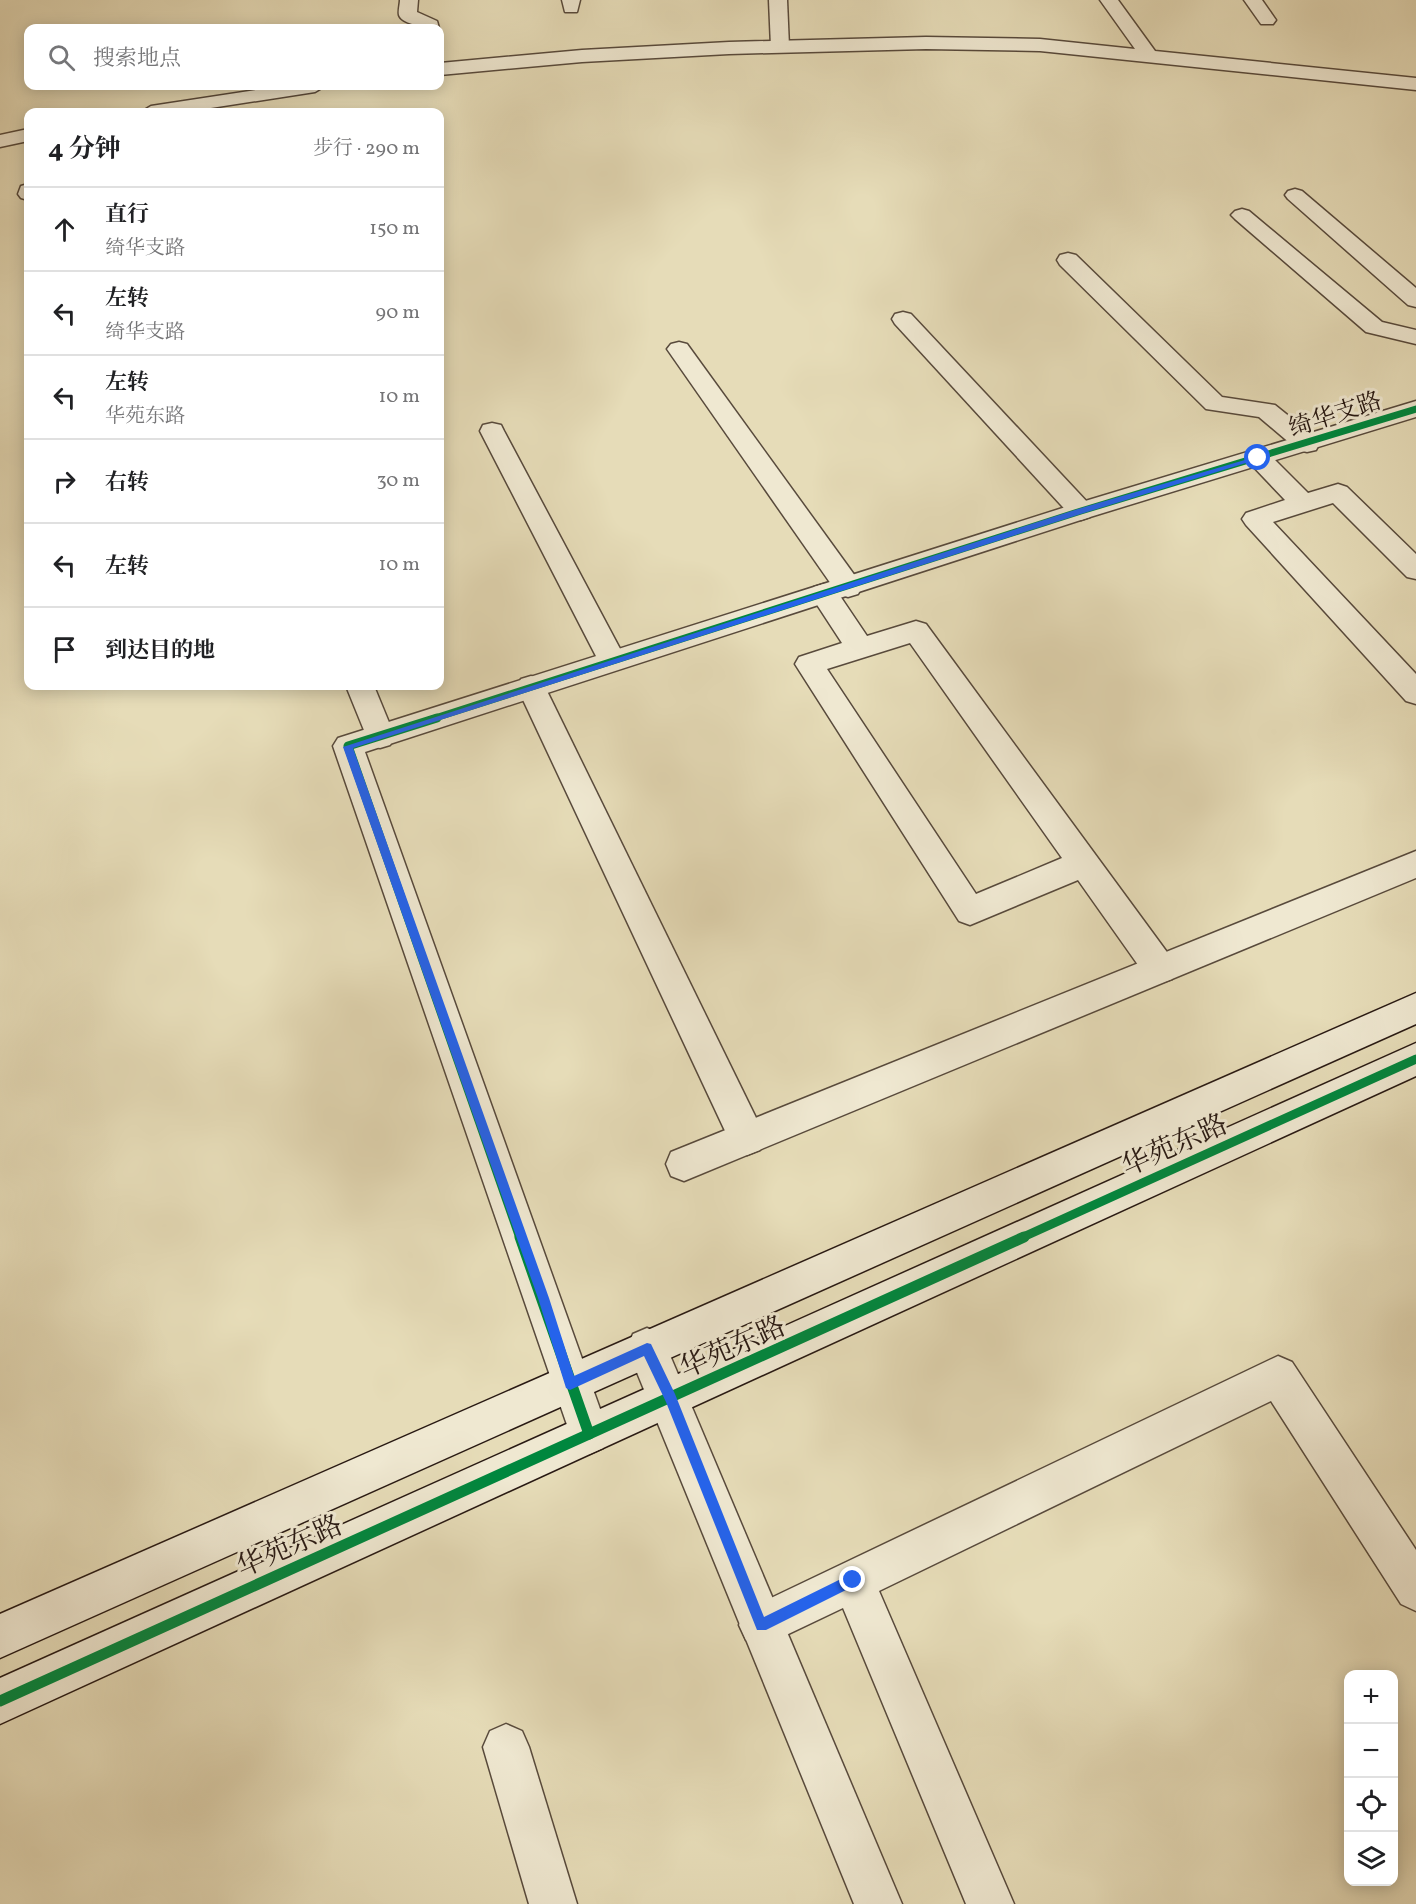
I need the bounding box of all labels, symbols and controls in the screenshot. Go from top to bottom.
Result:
search box [24,24,444,90]
icon: search [45,41,78,74]
text: 搜索地点 [93,44,181,75]
text: 4 分钟 [48,132,121,168]
text: 步行 · 290 m [313,135,420,163]
text: 直行 [105,200,149,231]
icon: ahead [48,213,81,246]
text: 150 m [369,215,420,243]
text: 绮华支路 [105,235,185,263]
text: 左转 [105,284,149,315]
icon: left [48,297,81,330]
text: 90 m [376,299,420,327]
text: 绮华支路 [105,319,185,347]
text: 左转 [105,368,149,399]
icon: left [48,381,81,414]
text: 10 m [379,383,420,411]
street label: 绮华支路 [1285,385,1387,447]
text: 华苑东路 [105,403,185,431]
route start [1244,444,1270,470]
icon: right [48,465,81,498]
text: 30 m [376,467,420,495]
text: 右转 [105,468,149,499]
icon: left [48,549,81,582]
text: 10 m [379,551,420,579]
text: 左转 [105,552,149,583]
icon: arrive [48,633,81,666]
text: 到达目的地 [105,636,215,667]
street label: 华苑东路 [1116,1106,1234,1187]
street label: 华苑东路 [674,1308,792,1389]
street label: 华苑东路 [231,1507,349,1588]
route end [839,1566,865,1592]
map controls [1344,1670,1398,1886]
button: + [1344,1670,1398,1724]
button: − [1344,1724,1398,1778]
button: locate [1344,1778,1398,1832]
button: layers [1344,1832,1398,1886]

